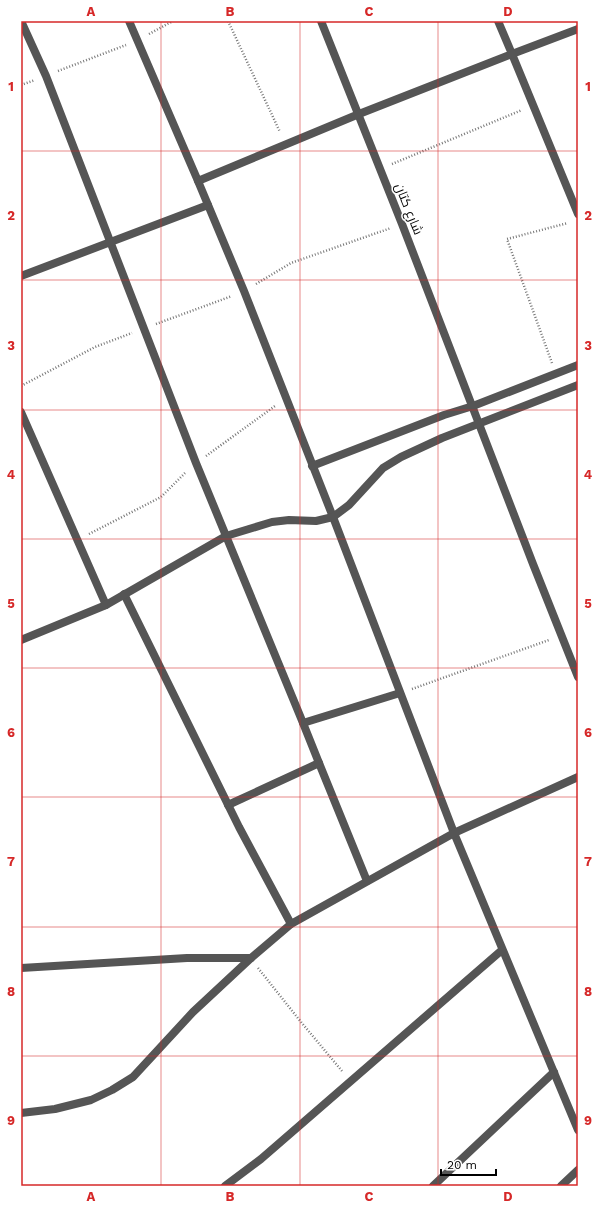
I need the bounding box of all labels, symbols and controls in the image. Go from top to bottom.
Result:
text: A [87,4,96,19]
text: B [226,4,235,19]
text: C [365,4,374,19]
text: D [503,4,513,19]
text: 1 [8,79,14,94]
text: 1 [585,79,591,94]
street label: شارع كتان [391,181,426,237]
text: 2 [7,208,15,223]
text: 2 [584,208,592,223]
text: 3 [7,338,15,353]
text: 3 [584,338,592,353]
text: 4 [7,467,16,482]
text: 4 [584,467,593,482]
text: 5 [7,596,15,611]
text: 5 [584,596,592,611]
text: 6 [7,725,15,740]
text: 6 [584,725,592,740]
text: 7 [7,854,15,869]
text: 7 [584,854,592,869]
text: 8 [7,984,15,999]
text: 8 [584,984,592,999]
text: 9 [7,1113,15,1128]
text: 9 [584,1113,592,1128]
scale bar [441,1151,496,1177]
text: 20 m [447,1158,477,1172]
text: A [87,1189,96,1204]
text: B [226,1189,235,1204]
text: C [365,1189,374,1204]
text: D [503,1189,513,1204]

